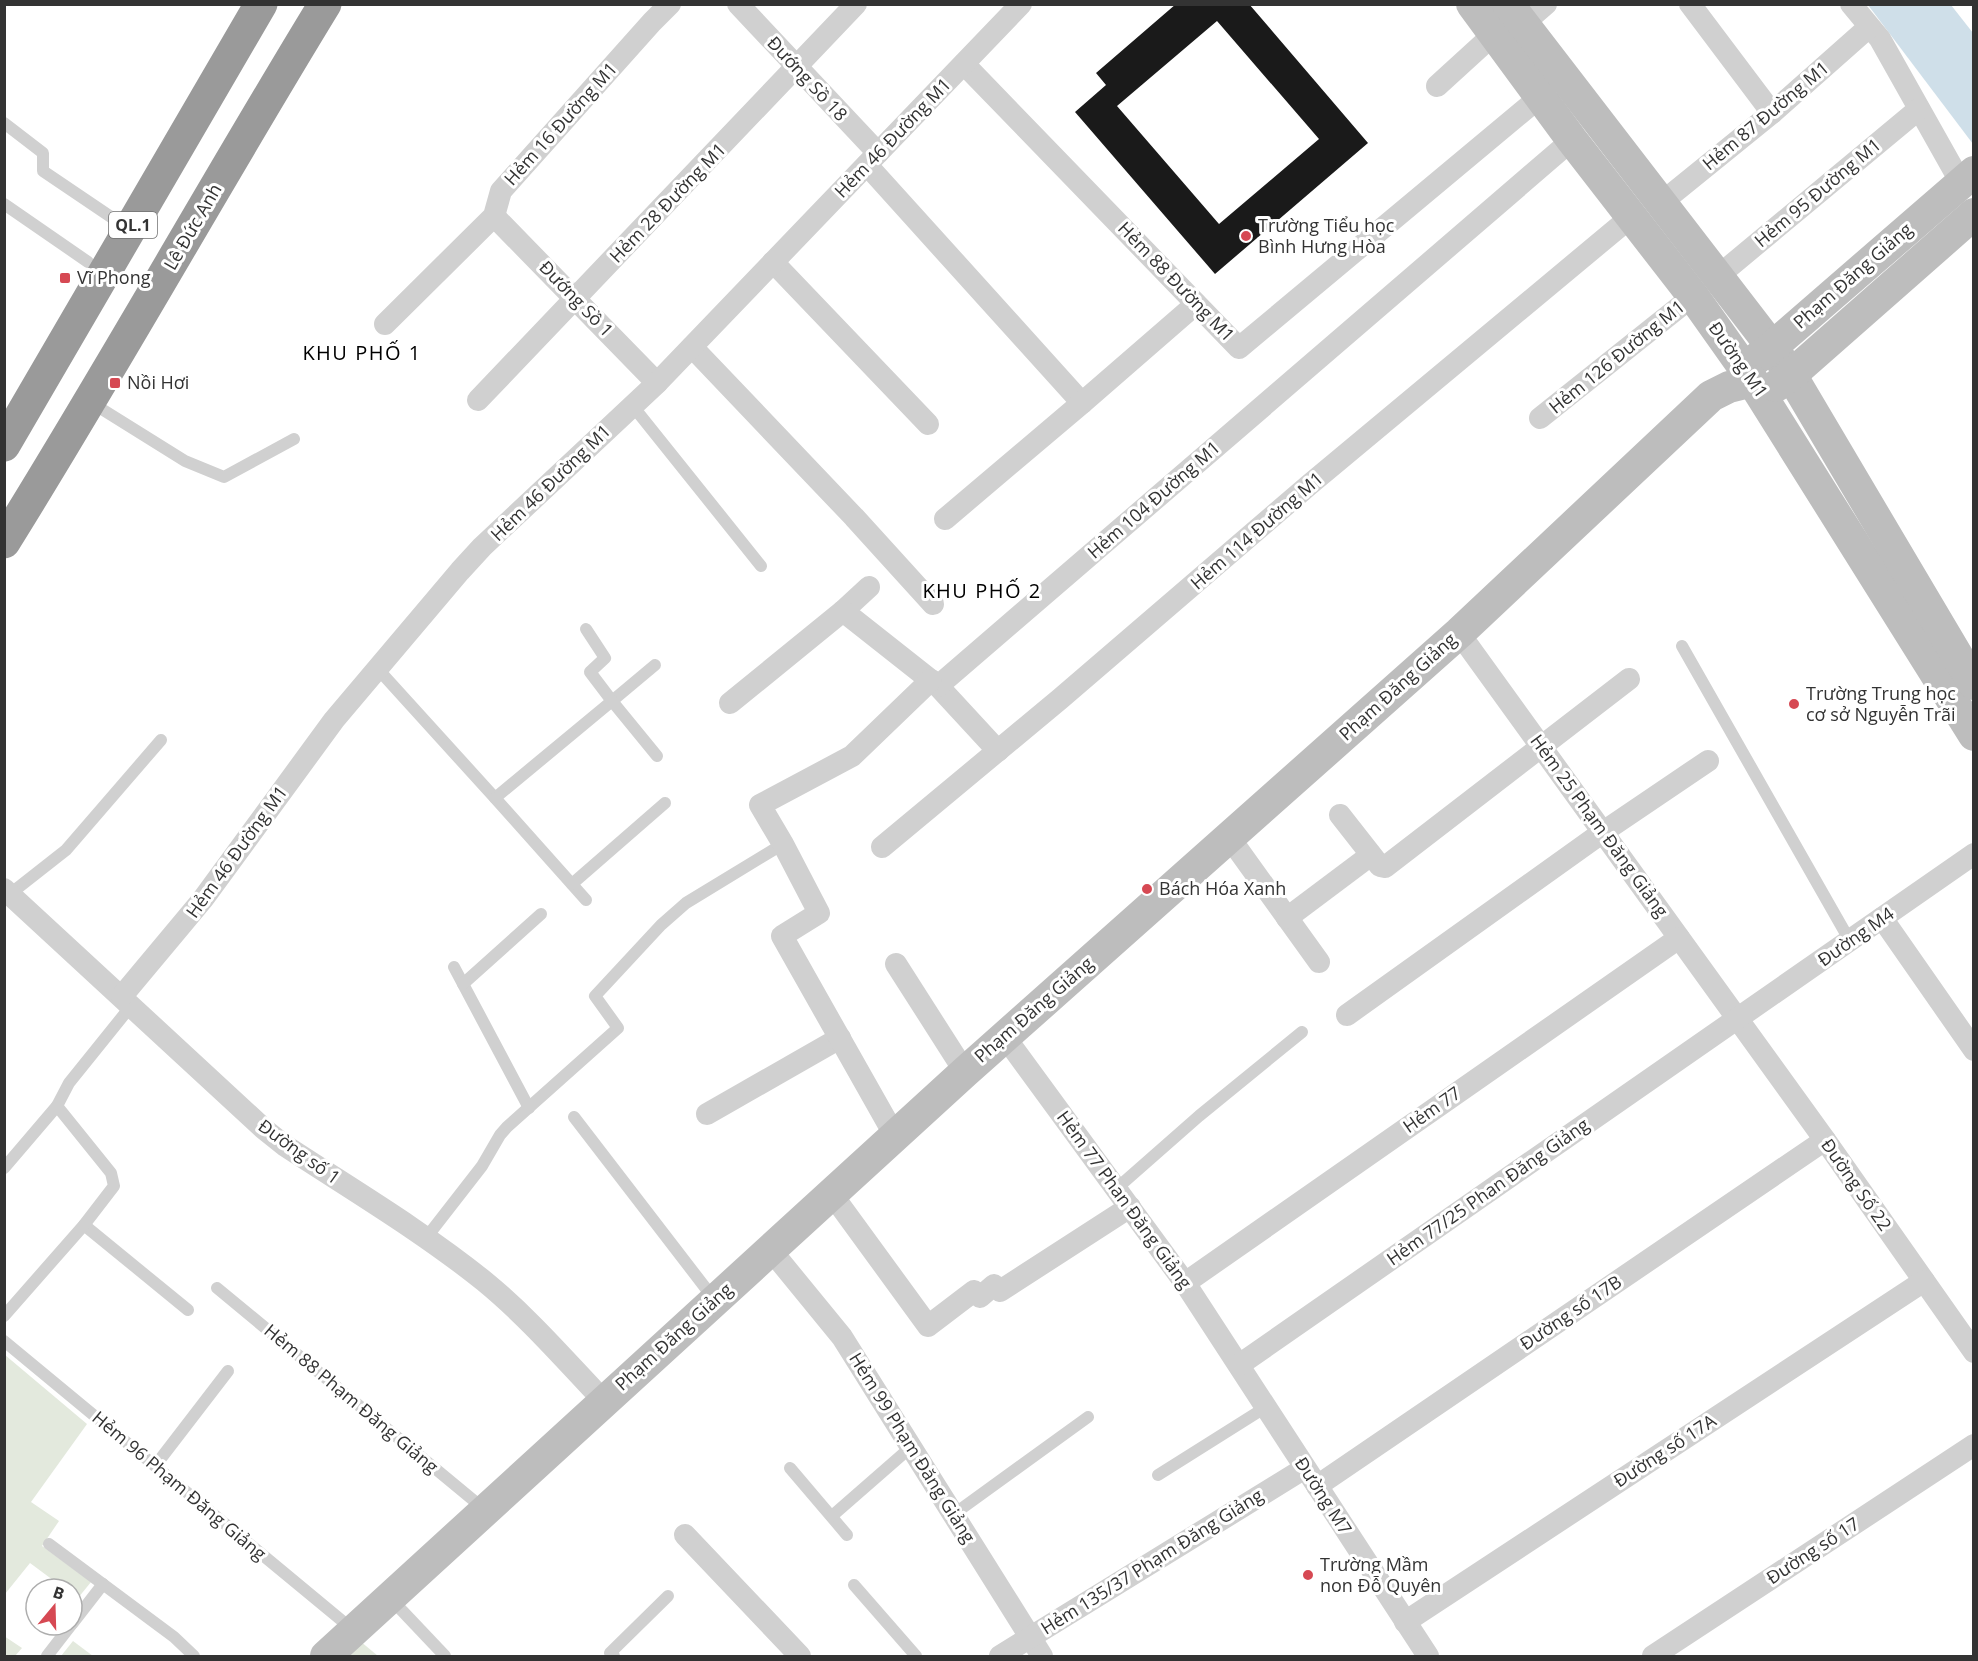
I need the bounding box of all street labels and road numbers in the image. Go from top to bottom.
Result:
street label: Đướng Sồ 18 [762,31,853,126]
street label: Hẻm 87 Đường M1 [1697,55,1834,175]
street label: Hẻm 16 Đường M1 [498,57,622,190]
street label: Hẻm 46 Đường M1 [829,72,956,202]
street label: Hẻm 95 Đường M1 [1749,132,1886,252]
street label: Hẻm 28 Đường M1 [604,137,731,267]
street label: Lê Đức Anh [158,179,227,274]
road number: QL.1 [109,212,157,238]
street label: Hẻm 88 Đường M1 [1113,216,1240,346]
street label: Phạm Đăng Giảng [1788,217,1917,334]
street label: Đướng Sồ 1 [534,255,619,342]
street label: Hẻm 126 Đường M1 [1543,294,1689,418]
street label: Đường M1 [1704,317,1774,402]
street label: Hẻm 46 Đường M1 [485,419,615,546]
street label: Hẻm 104 Đường M1 [1082,435,1225,563]
street label: Hẻm 114 Đường M1 [1185,466,1328,594]
street label: Phạm Đăng Giảng [1333,627,1461,745]
street label: Hẻm 25 Phạm Đăng Giảng [1525,729,1674,922]
street label: Hẻm 46 Đường M1 [180,780,292,922]
street label: Đường M4 [1813,901,1898,971]
street label: Phạm Đăng Giảng [969,951,1098,1068]
street label: Hẻm 77 [1398,1081,1465,1138]
street label: Hẻm 77 Phan Đăng Giảng [1052,1106,1198,1293]
street label: Hẻm 77/25 Phan Đăng Giảng [1382,1112,1594,1270]
street label: Đường số 1 [254,1113,345,1189]
street label: Đường Số 22 [1816,1134,1897,1235]
street label: Đường số 17B [1515,1269,1626,1355]
street label: Phạm Đăng Giảng [609,1277,737,1395]
street label: Hẻm 88 Phạm Đăng Giảng [260,1318,444,1478]
street label: Hẻm 99 Phạm Đăng Giảng [844,1348,981,1547]
street label: Hẻm 96 Phạm Đăng Giảng [88,1405,272,1565]
street label: Đường số 17A [1609,1408,1721,1492]
street label: Đường M7 [1290,1452,1358,1539]
street label: Hẻm 135/37 Phạm Đăng Giảng [1036,1483,1267,1640]
street label: Đường số 17 [1761,1511,1863,1589]

